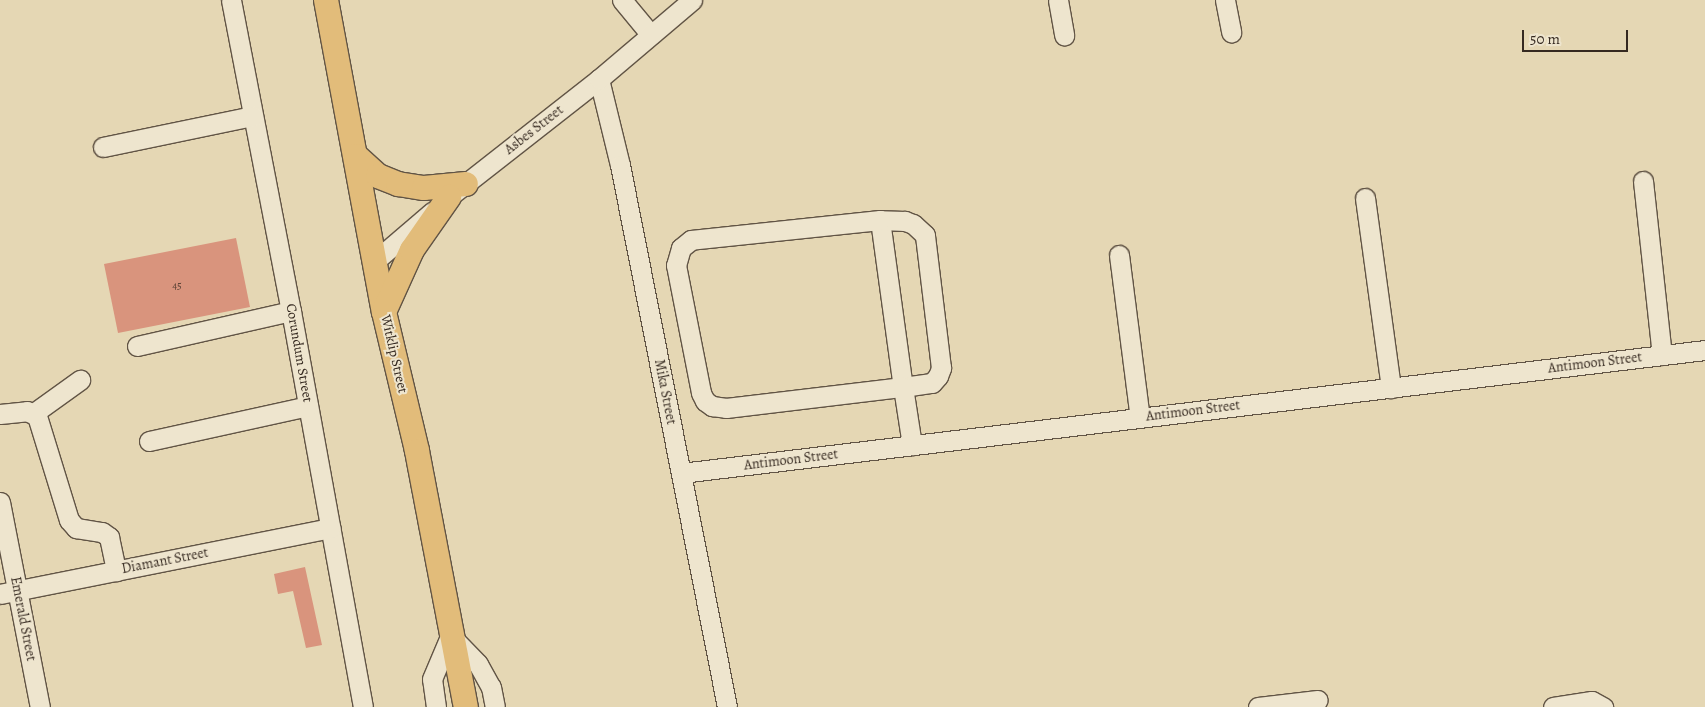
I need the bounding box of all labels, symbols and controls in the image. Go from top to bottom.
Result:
scale bar [1525,20,1631,52]
text: 50 m [1530,29,1560,49]
street label: Asbes Street [501,102,567,158]
house number: 45 [172,279,182,293]
street label: Corundum Street [282,302,316,404]
street label: Witklip Street [377,313,411,395]
street label: Antimoon Street [1547,349,1643,377]
street label: Mika Street [650,358,680,426]
street label: Antimoon Street [1145,397,1241,425]
street label: Antimoon Street [743,446,839,474]
street label: Diamant Street [120,544,210,578]
street label: Emerald Street [7,575,39,663]

